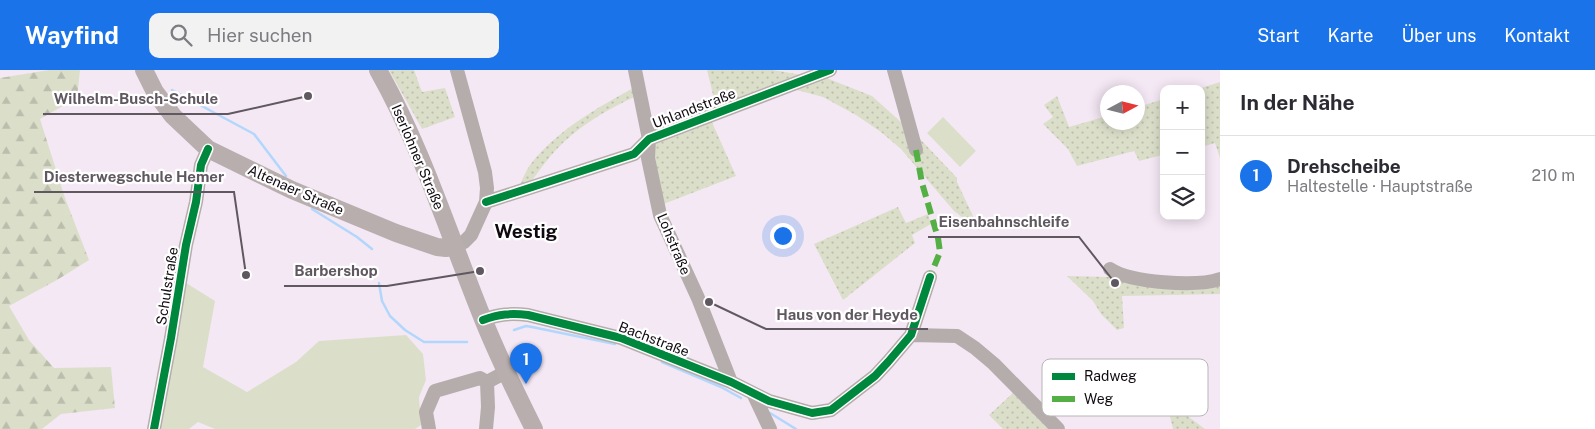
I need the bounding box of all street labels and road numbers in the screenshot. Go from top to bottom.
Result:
street label: Uhlandstraße [650,85,738,131]
street label: Iserlohner Straße [389,102,447,212]
street label: Altenaer Straße [246,162,346,218]
street label: Lohstraße [654,211,694,277]
street label: Schulstraße [153,246,181,326]
street label: Bachstraße [617,318,692,360]

